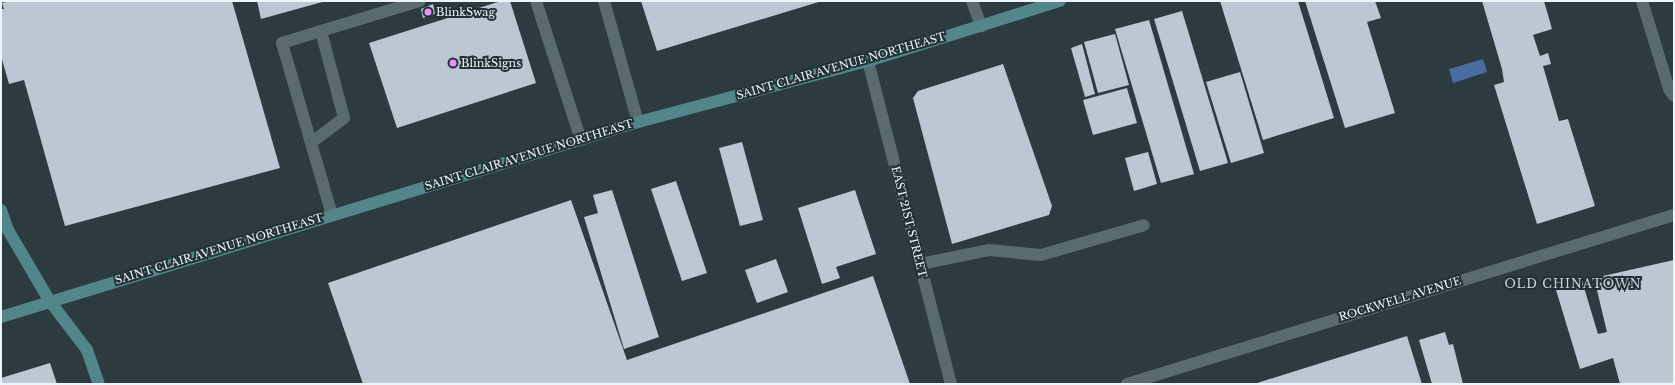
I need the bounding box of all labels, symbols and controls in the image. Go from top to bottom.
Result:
place label: BlinkSwag [436,5,495,19]
marker: BlinkSwag [423,7,433,17]
street label: SAINT CLAIR AVENUE NORTHEAST [734,30,948,102]
place label: BlinkSigns [461,56,521,70]
marker: BlinkSigns [448,58,458,68]
street label: SAINT CLAIR AVENUE NORTHEAST [423,117,635,193]
street label: EAST 21ST STREET [889,164,929,280]
street label: SAINT CLAIR AVENUE NORTHEAST [113,211,325,287]
street label: ROCKWELL AVENUE [1337,274,1463,324]
district label: OLD CHINATOWN [1504,277,1642,291]

